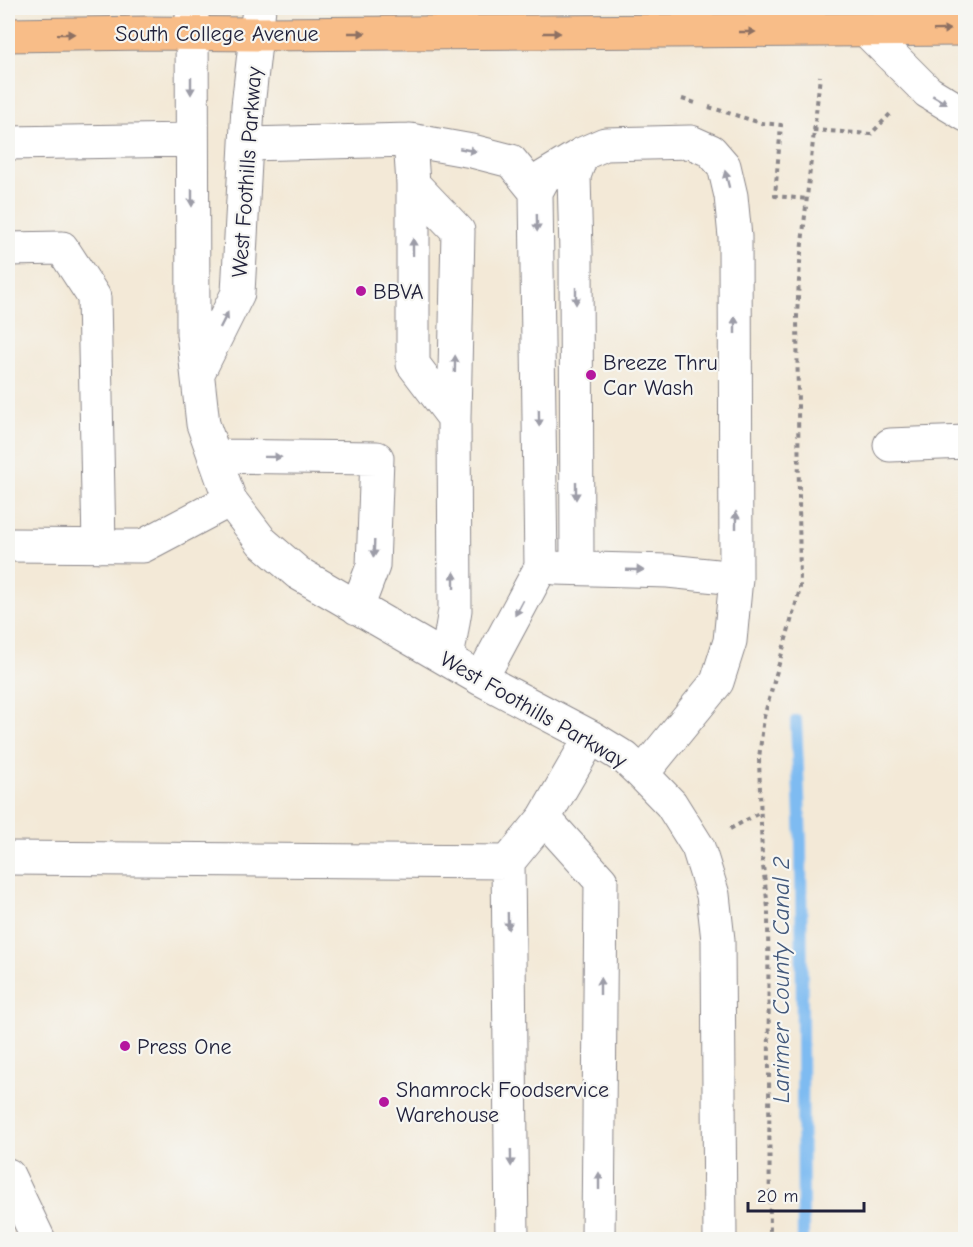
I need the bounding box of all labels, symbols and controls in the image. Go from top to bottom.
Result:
street label: South College Avenue [115,21,319,47]
one-way arrow [933,25,952,35]
one-way arrow [738,27,757,37]
one-way arrow [348,28,367,38]
one-way arrow [543,28,562,38]
one-way arrow [56,29,75,39]
street label: West Foothills Parkway [227,66,267,278]
one-way arrow [186,77,196,96]
one-way arrow [932,94,948,105]
one-way arrow [458,146,477,155]
one-way arrow [721,170,731,188]
one-way arrow [187,189,197,208]
one-way arrow [532,214,541,233]
one-way arrow [408,237,418,256]
place label: BBVA [373,279,424,305]
marker: BBVA [354,284,368,298]
one-way arrow [571,286,581,305]
one-way arrow [220,312,229,329]
one-way arrow [730,315,740,334]
place label: Breeze Thru Car Wash [603,350,718,401]
one-way arrow [450,354,460,373]
marker: Breeze Thru Car Wash [584,368,598,382]
one-way arrow [534,409,544,428]
one-way arrow [263,452,282,462]
one-way arrow [571,481,581,500]
one-way arrow [731,510,741,529]
one-way arrow [369,539,378,558]
one-way arrow [626,565,645,574]
one-way arrow [450,570,459,589]
one-way arrow [514,599,524,616]
street label: West Foothills Parkway [436,646,632,774]
water label: Larimer County Canal 2 [767,856,795,1103]
one-way arrow [503,911,513,930]
one-way arrow [595,977,605,996]
place label: Press One [137,1034,232,1060]
marker: Press One [118,1039,132,1053]
place label: Shamrock Foodservice Warehouse [396,1077,609,1128]
marker: Shamrock Foodservice Warehouse [377,1095,391,1109]
one-way arrow [506,1148,516,1167]
one-way arrow [594,1172,603,1191]
scale bar [748,1175,864,1213]
text: 20 m [757,1186,798,1207]

